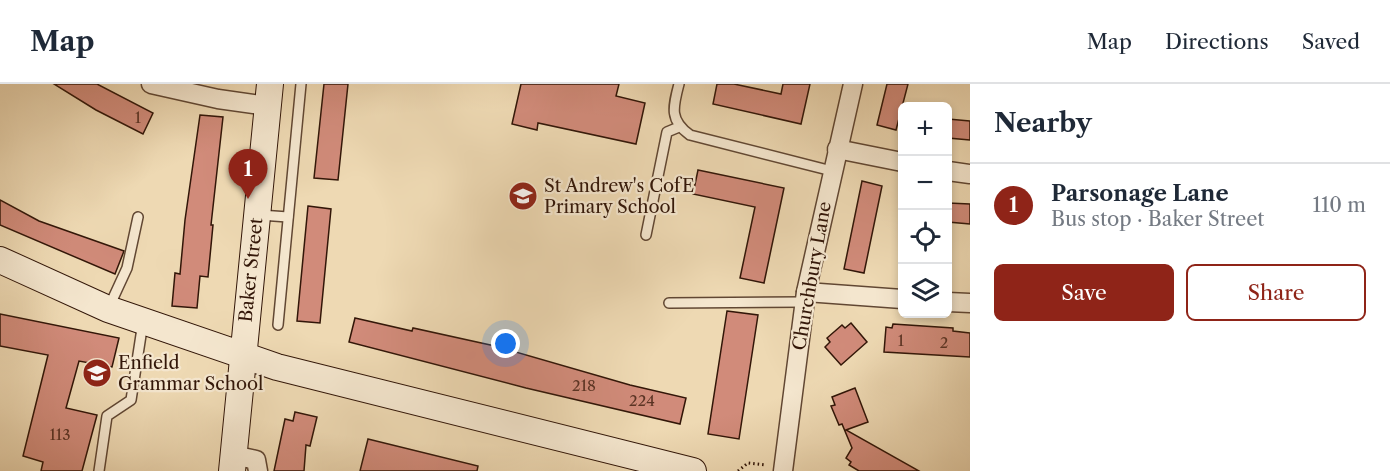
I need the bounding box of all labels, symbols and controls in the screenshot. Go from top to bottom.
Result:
text: Map [30,24,94,58]
text: Map [1087,29,1132,54]
text: Directions [1165,29,1269,54]
text: Saved [1302,29,1360,54]
map controls [898,102,952,318]
button: + [898,102,952,156]
text: Nearby [994,107,1092,139]
house number: 1 [135,108,142,127]
pin: 1 [228,150,268,199]
button: − [898,156,952,210]
place label: St Andrew's CofE Primary School [544,175,694,218]
school or university icon: St Andrew's CofE Primary School [507,180,539,212]
text: Parsonage Lane [1051,180,1229,207]
text: 1 [1009,193,1018,217]
text: 110 m [1313,193,1366,217]
street label: Churchbury Lane [788,200,836,352]
text: Bus stop · Baker Street [1051,207,1264,231]
button: locate [898,210,952,264]
street label: Baker Street [235,216,267,323]
button: layers [898,264,952,318]
button: Save [994,264,1174,321]
button: Share [1186,264,1366,321]
your location [491,329,520,358]
house number: 1 [898,331,905,350]
house number: 2 [940,333,948,352]
place label: Enfield Grammar School [118,352,263,395]
school or university icon: Enfield Grammar School [81,357,113,389]
house number: 218 [572,376,596,395]
house number: 224 [629,391,655,410]
house number: 113 [50,425,70,444]

